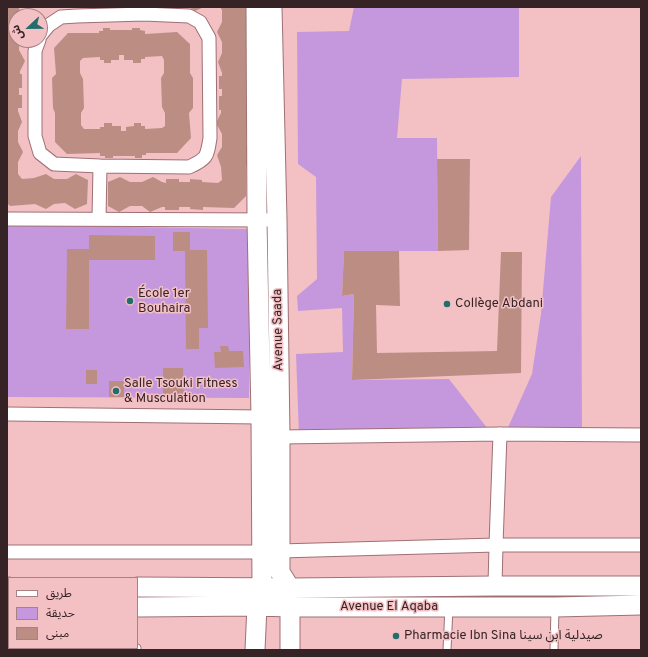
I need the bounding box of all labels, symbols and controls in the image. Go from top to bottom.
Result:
north arrow [8,8,48,48]
text: ش [8,23,27,42]
place label: École 1er Bouhaira [138,286,190,317]
street label: Avenue Saada [270,289,288,371]
marker: École 1er Bouhaira [125,296,135,306]
place label: Collège Abdani [455,296,543,312]
marker: Collège Abdani [442,299,452,309]
place label: Salle Tsouki Fitness & Musculation [124,376,238,407]
marker: Salle Tsouki Fitness & Musculation [111,386,121,396]
legend [8,577,138,649]
text: طريق [46,586,72,602]
street label: Avenue El Aqaba [340,599,438,615]
text: حديقة [46,606,75,622]
text: مبنى [46,626,69,642]
place label: Pharmacie Ibn Sina صيدلية ابن سينا [404,628,603,644]
marker: Pharmacie Ibn Sina صيدلية ابن سينا [391,631,401,641]

